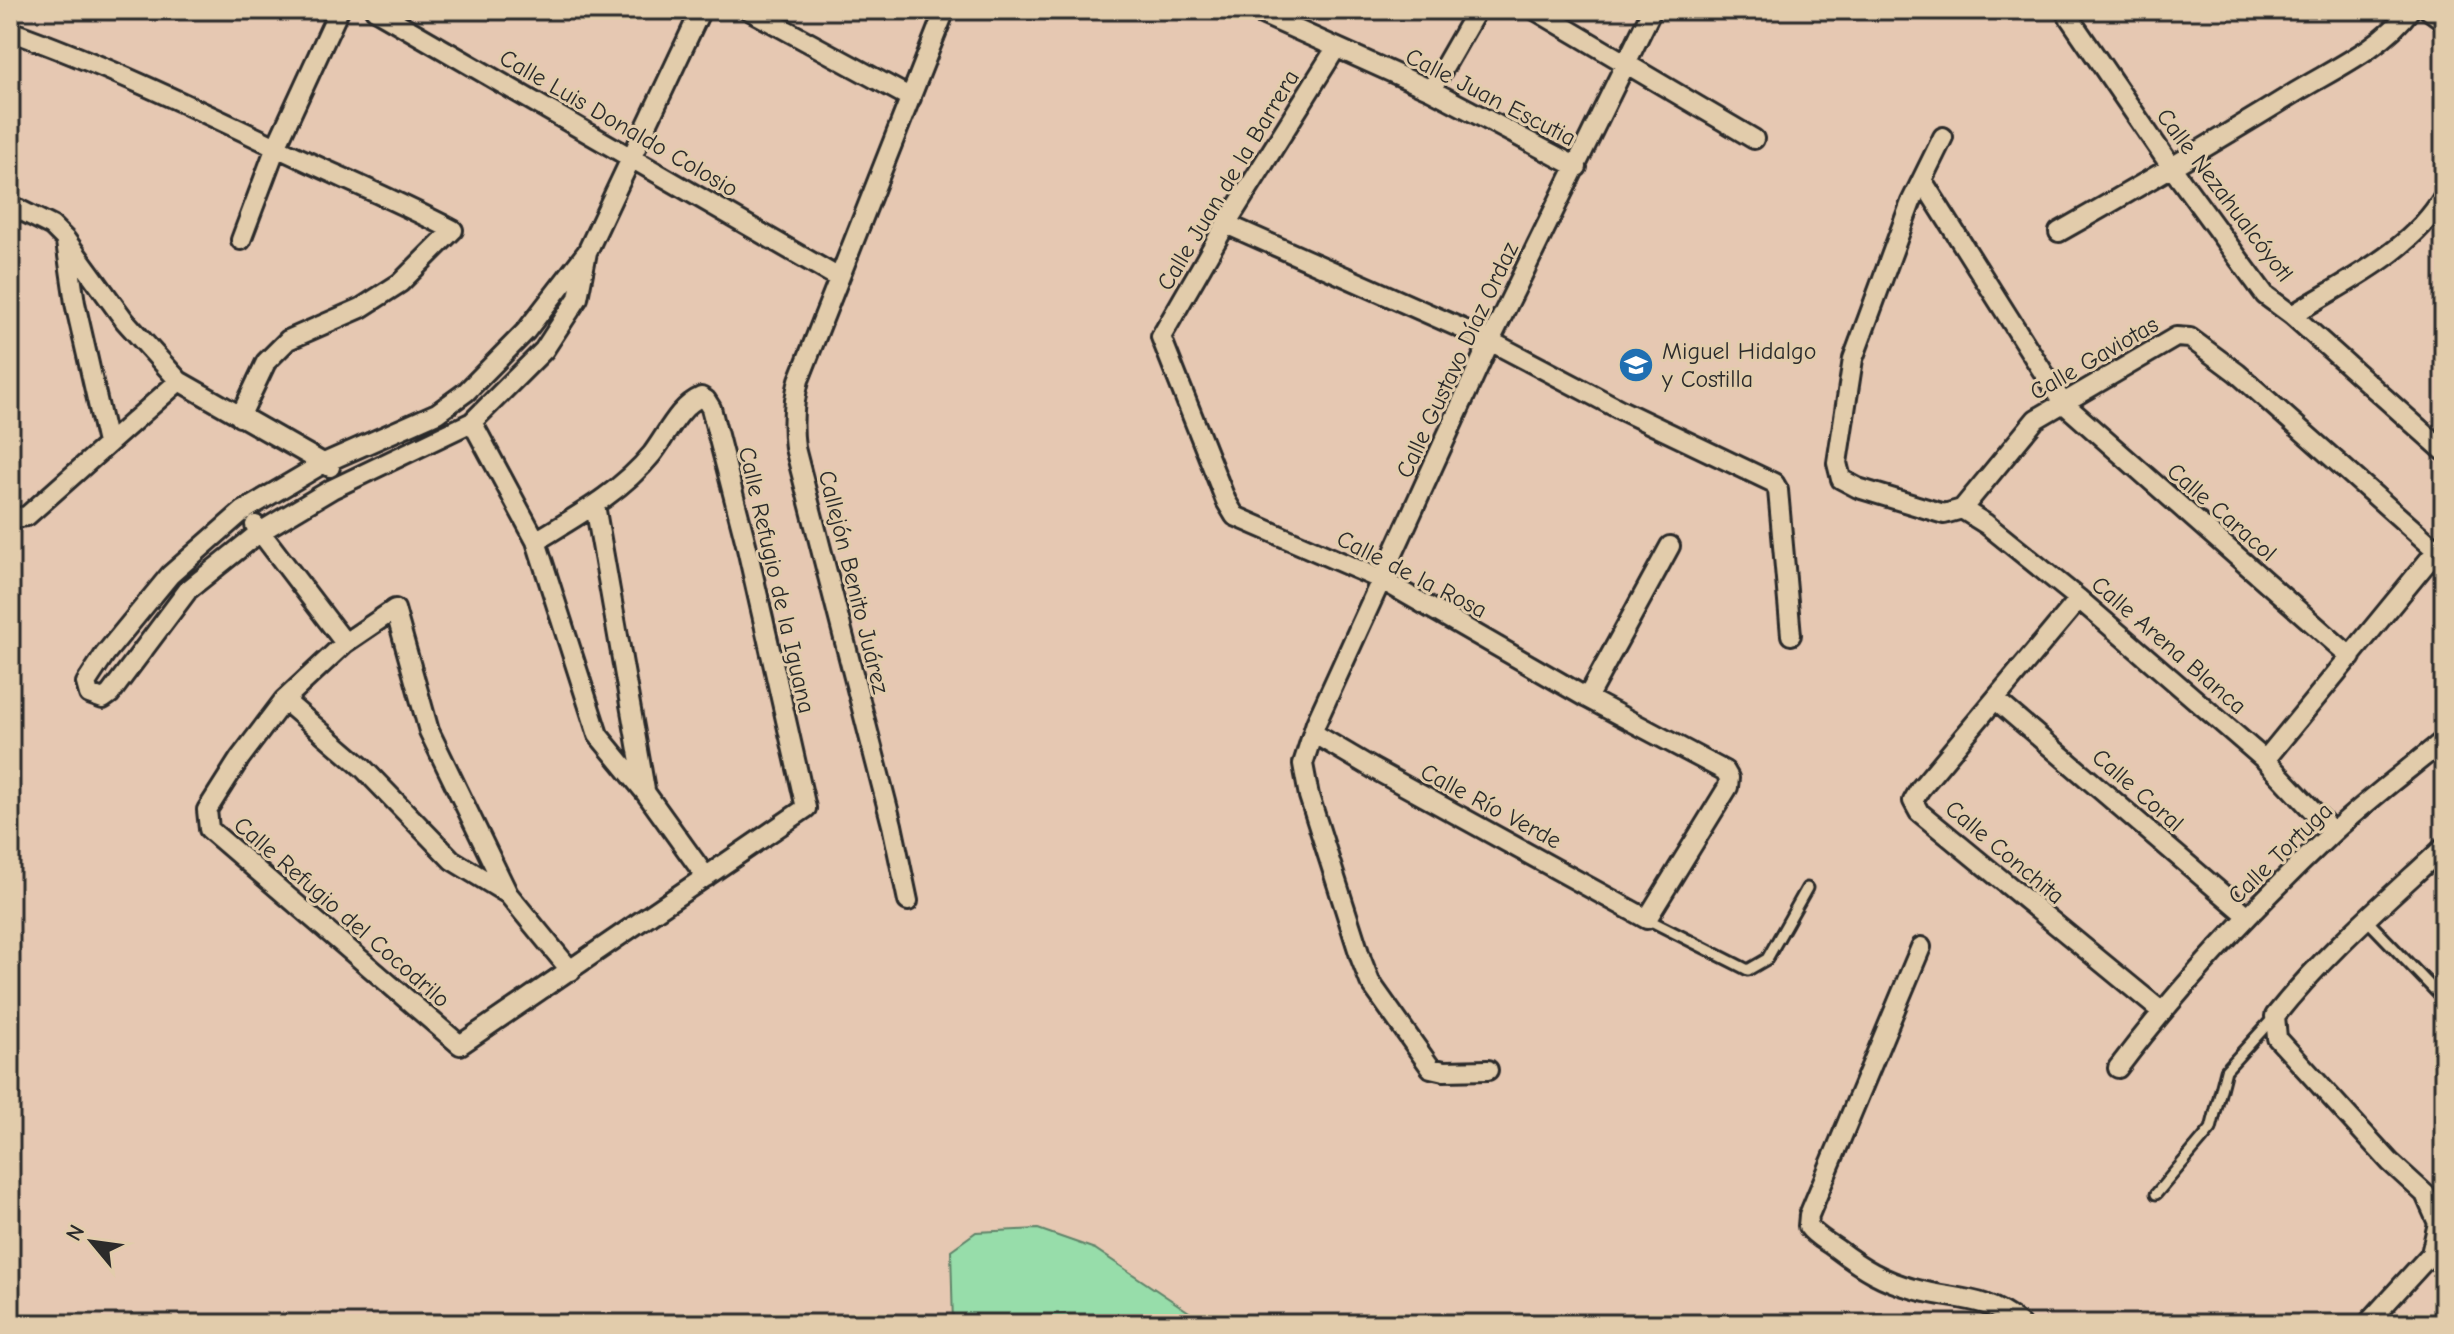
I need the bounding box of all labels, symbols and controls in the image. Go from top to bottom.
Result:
street label: Calle Juan Escutia [1401,42,1581,152]
street label: Calle Luis Donaldo Colosio [495,43,743,203]
street label: Calle Juan de la Barrera [1151,65,1305,295]
street label: Calle Nezahualcóyotl [2151,103,2299,287]
street label: Calle Gustavo Díaz Ordaz [1390,237,1524,482]
street label: Calle Gaviotas [2025,310,2163,406]
place label: Miguel Hidalgo y Costilla [1661,337,1816,393]
school or university icon: Miguel Hidalgo y Costilla [1617,346,1655,384]
street label: Calle Refugio de la Iguana [733,444,821,716]
street label: Calle Caracol [2162,457,2282,567]
street label: Callejón Benito Juárez [813,468,895,697]
street label: Calle de la Rosa [1332,524,1492,624]
street label: Calle Arena Blanca [2086,570,2252,720]
street label: Calle Coral [2087,743,2189,837]
street label: Calle Río Verde [1416,757,1566,855]
street label: Calle Conchita [1940,794,2070,910]
street label: Calle Tortuga [2222,796,2338,910]
street label: Calle Refugio del Cocodrilo [228,811,456,1013]
north arrow [52,1202,132,1282]
text: N [61,1220,90,1245]

